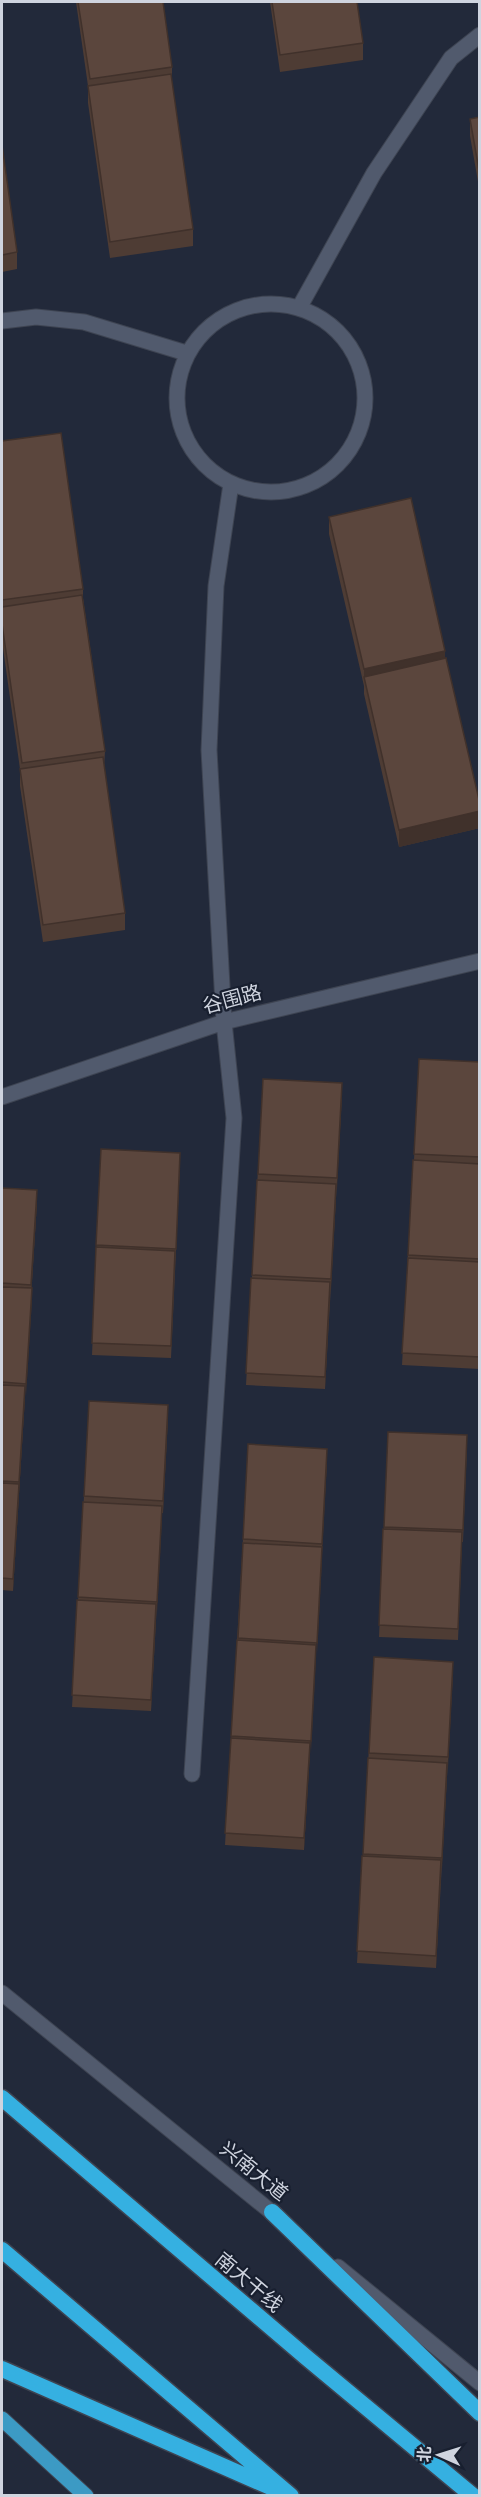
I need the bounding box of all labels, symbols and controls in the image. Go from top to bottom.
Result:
street label: 谷围路 [200,981,265,1021]
street label: 兴南大道 [213,2137,292,2208]
street label: 南大干线 [209,2248,287,2319]
north arrow [409,2425,469,2485]
text: 北 [416,2446,436,2463]

